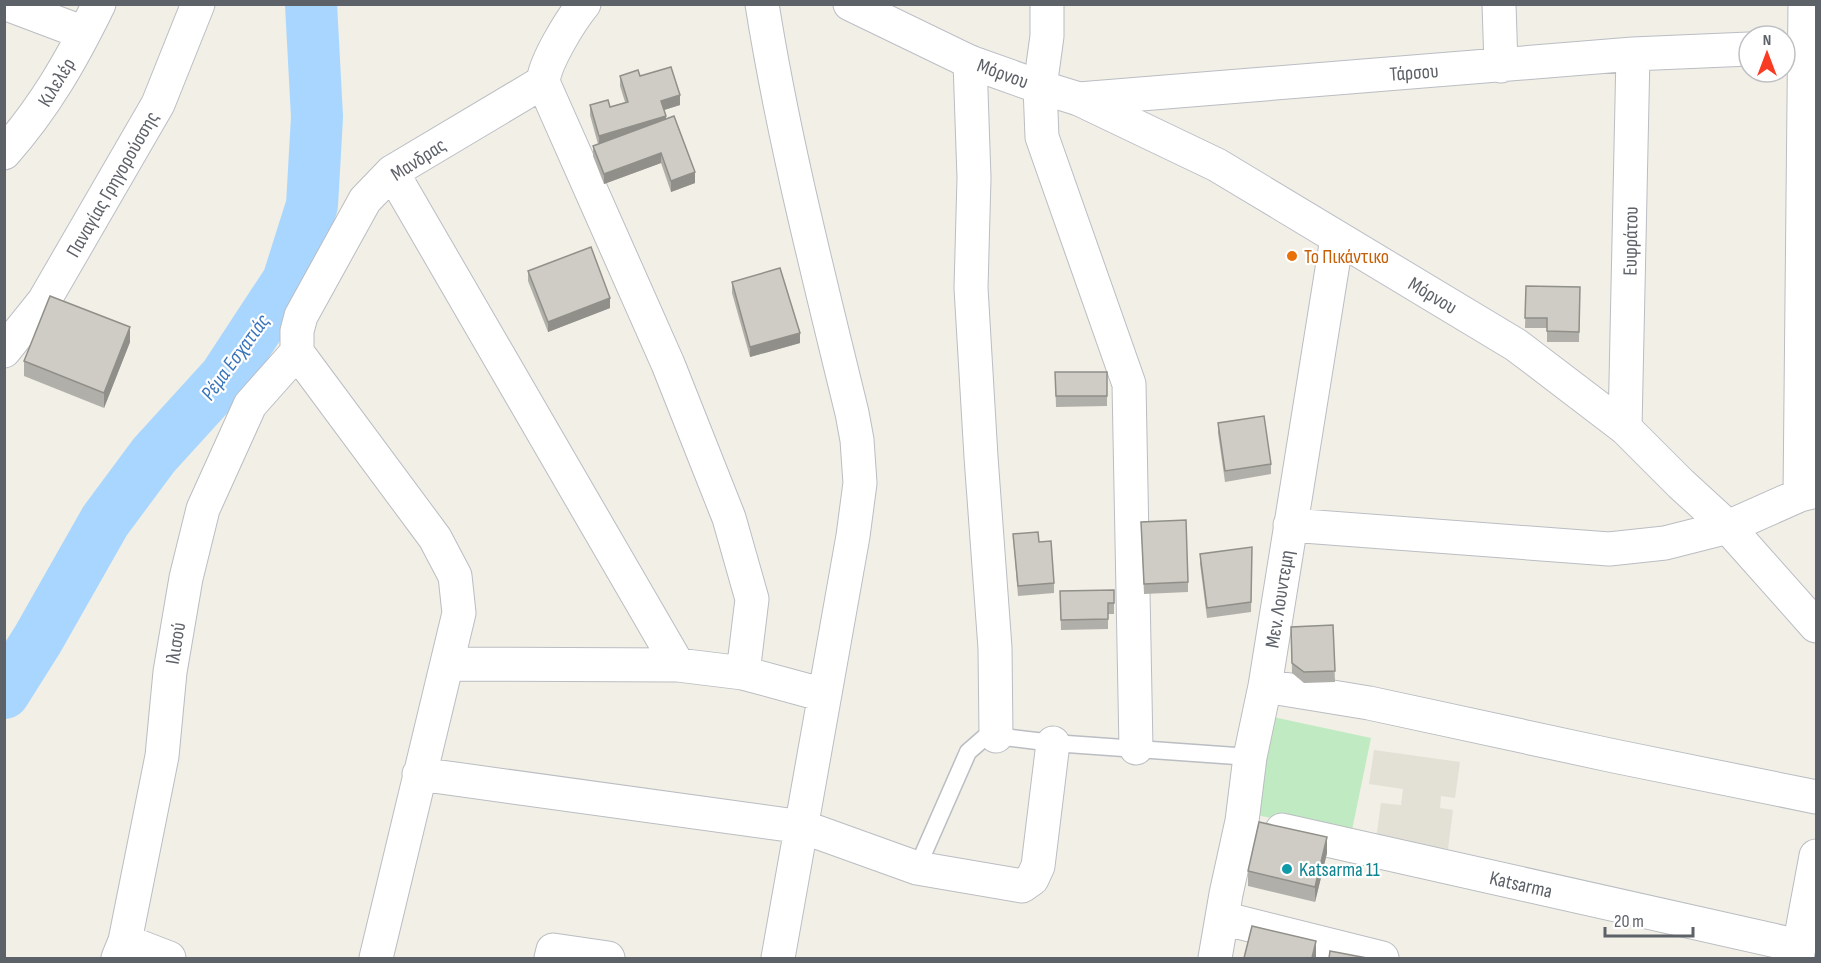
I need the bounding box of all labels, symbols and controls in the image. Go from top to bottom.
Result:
north arrow [1737,24,1797,84]
text: N [1763,31,1771,50]
street label: Κιλελέρ [33,54,81,111]
street label: Μόρνου [974,54,1032,94]
street label: Τάρσου [1389,59,1439,87]
street label: Παναγίας Γρηγορούσσης [61,107,164,262]
street label: Μανδρας [387,133,451,186]
street label: Ευφράτου [1618,206,1644,276]
place label: Το Πικάντικο [1304,245,1389,269]
marker: Το Πικάντικο [1285,249,1299,263]
street label: Μόρνου [1404,272,1461,320]
water label: Ρέμα Εσχατιάς [196,309,276,405]
street label: Μεν. Λουντεμη [1260,549,1300,650]
street label: Ιλισού [161,620,191,666]
place label: Katsarma 11 [1299,858,1380,882]
marker: Katsarma 11 [1280,862,1294,876]
street label: Katsarma [1487,866,1555,904]
scale bar [1605,900,1694,938]
text: 20 m [1614,911,1644,932]

